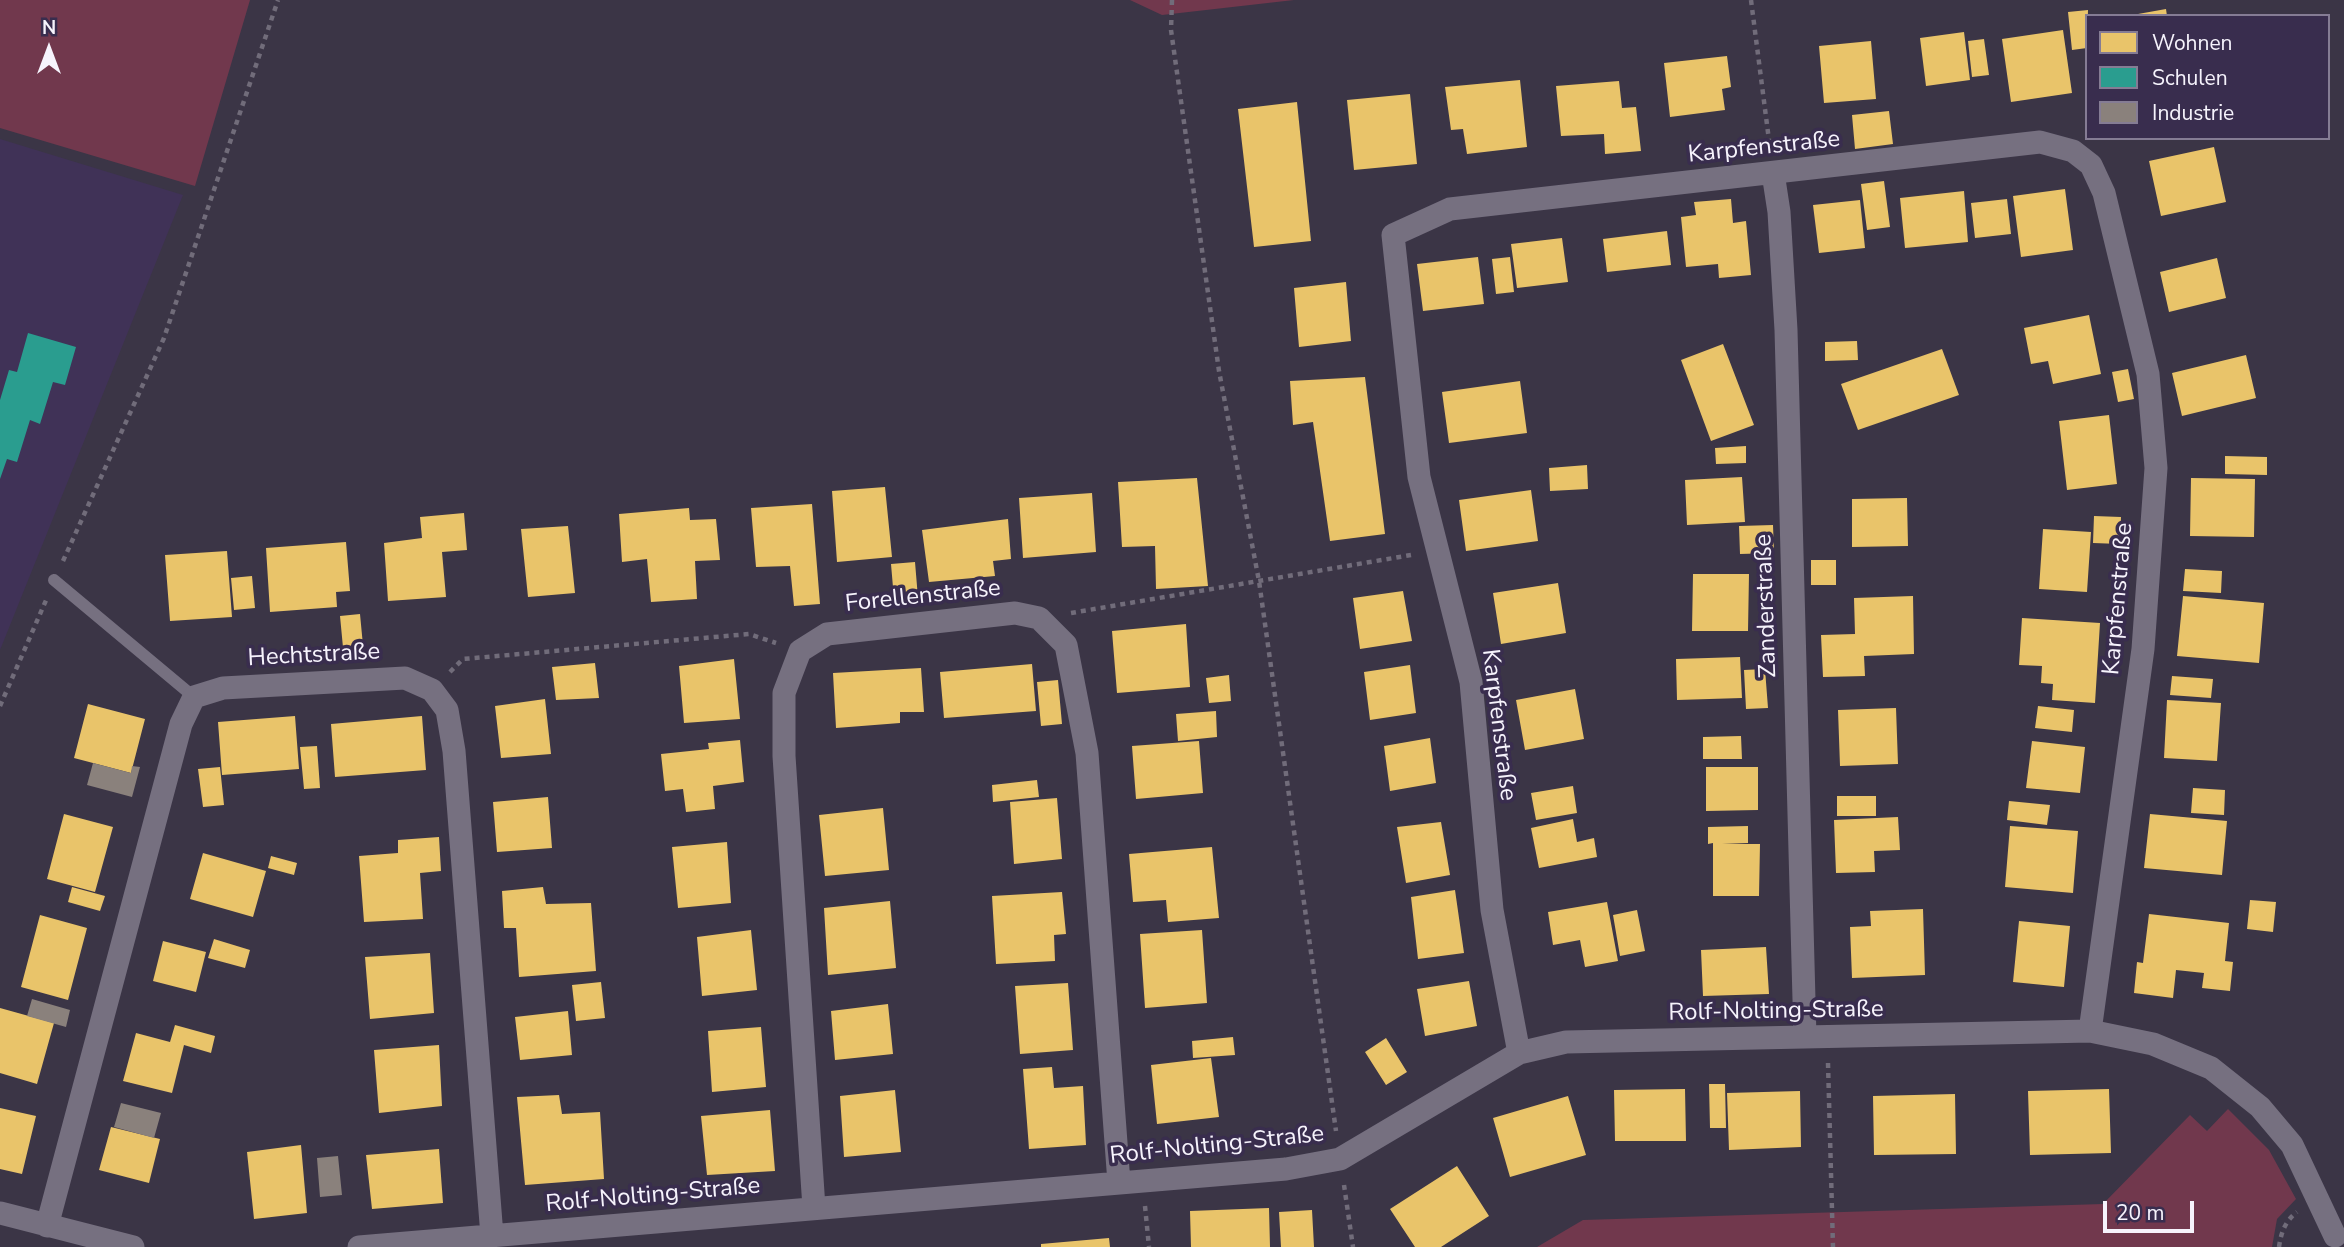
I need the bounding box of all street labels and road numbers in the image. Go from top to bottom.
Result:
street label: Karpfenstraße [1687,126,1841,170]
street label: Karpfenstraße [2098,522,2140,676]
street label: Zanderstraße [1750,534,1784,678]
street label: Forellenstraße [844,575,1002,619]
street label: Hechtstraße [247,638,381,674]
street label: Karpfenstraße [1474,647,1522,803]
street label: Rolf-Nolting-Straße [1668,996,1884,1028]
street label: Rolf-Nolting-Straße [1108,1120,1326,1172]
street label: Rolf-Nolting-Straße [545,1172,761,1220]

